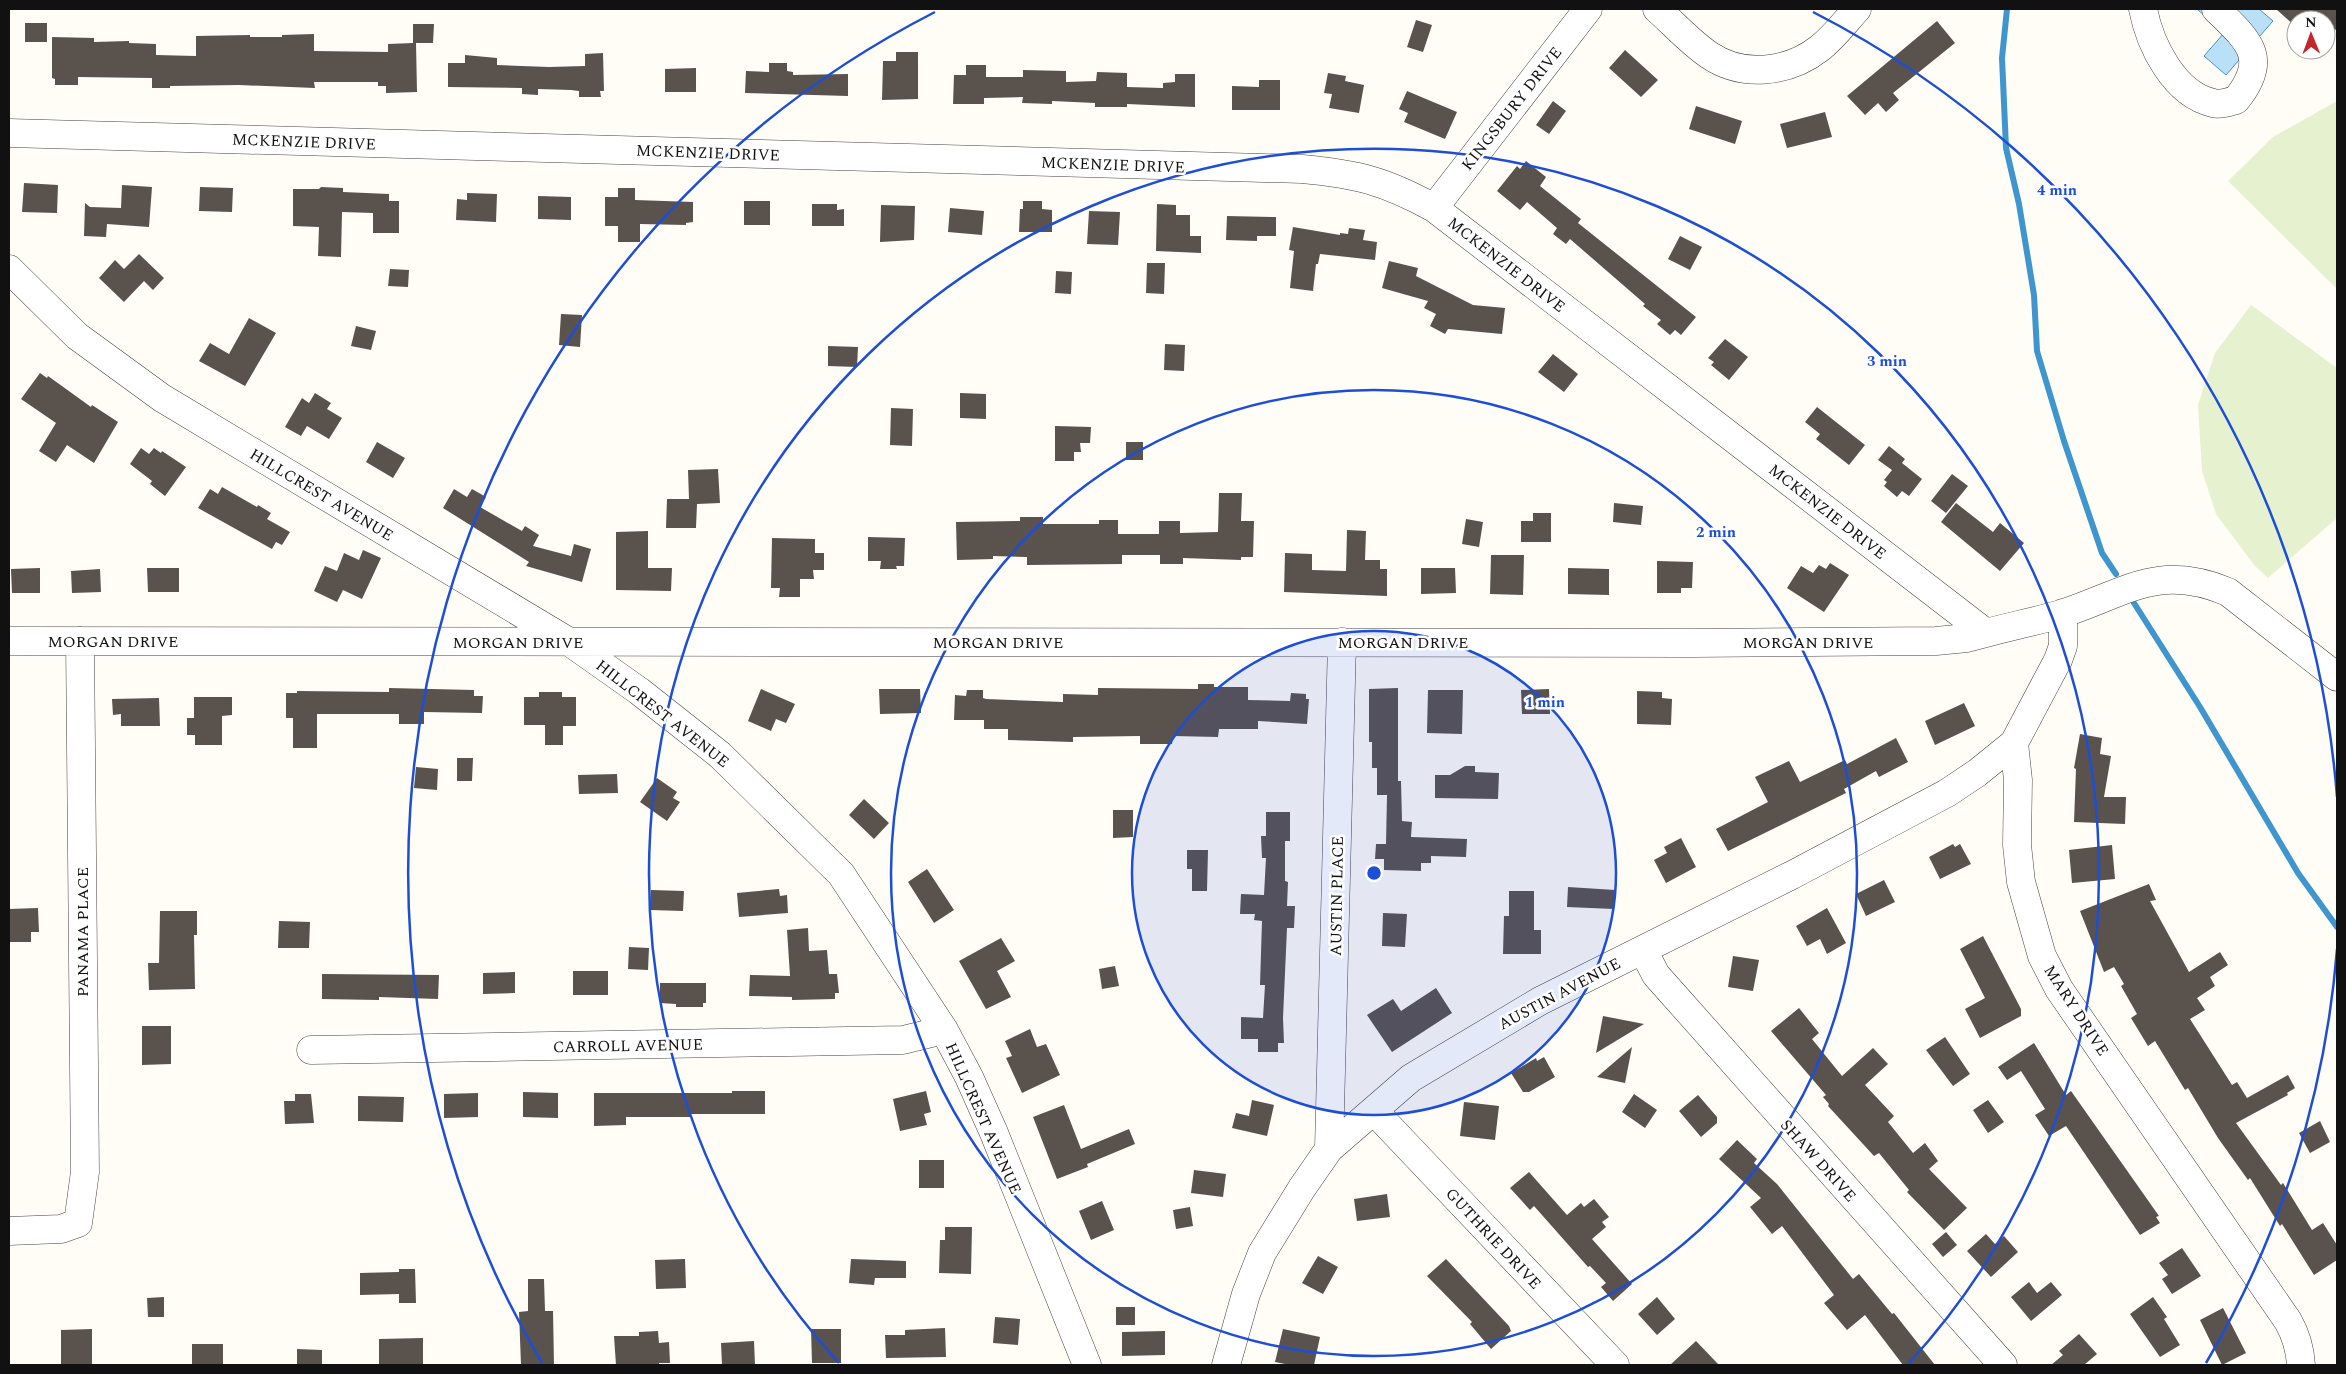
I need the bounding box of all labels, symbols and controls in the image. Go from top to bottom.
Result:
north arrow [2286,10,2336,60]
text: N [2305,12,2317,33]
street label: KINGSBURY DRIVE [1456,42,1568,176]
street label: MCKENZIE DRIVE [232,127,376,157]
street label: MCKENZIE DRIVE [636,138,780,168]
street label: MCKENZIE DRIVE [1041,150,1185,180]
text: 4 min [2037,179,2077,202]
street label: MCKENZIE DRIVE [1442,211,1570,319]
text: 3 min [1867,350,1907,373]
street label: HILLCREST AVENUE [245,442,398,547]
street label: MCKENZIE DRIVE [1763,458,1891,566]
text: 2 min [1696,521,1736,544]
street label: MORGAN DRIVE [48,630,179,654]
street label: MORGAN DRIVE [453,631,584,655]
street label: MORGAN DRIVE [933,631,1064,655]
street label: MORGAN DRIVE [1338,631,1469,655]
street label: MORGAN DRIVE [1743,631,1874,655]
street label: HILLCREST AVENUE [590,654,734,774]
text: 1 min [1525,691,1565,714]
street label: AUSTIN PLACE [1324,836,1350,956]
centre of rings [1365,864,1383,882]
street label: PANAMA PLACE [71,867,95,997]
street label: AUSTIN AVENUE [1494,951,1625,1036]
street label: MARY DRIVE [2038,960,2115,1061]
street label: CARROLL AVENUE [553,1033,703,1059]
street label: HILLCREST AVENUE [939,1039,1027,1198]
street label: SHAW DRIVE [1775,1114,1862,1207]
street label: GUTHRIE DRIVE [1440,1182,1547,1295]

